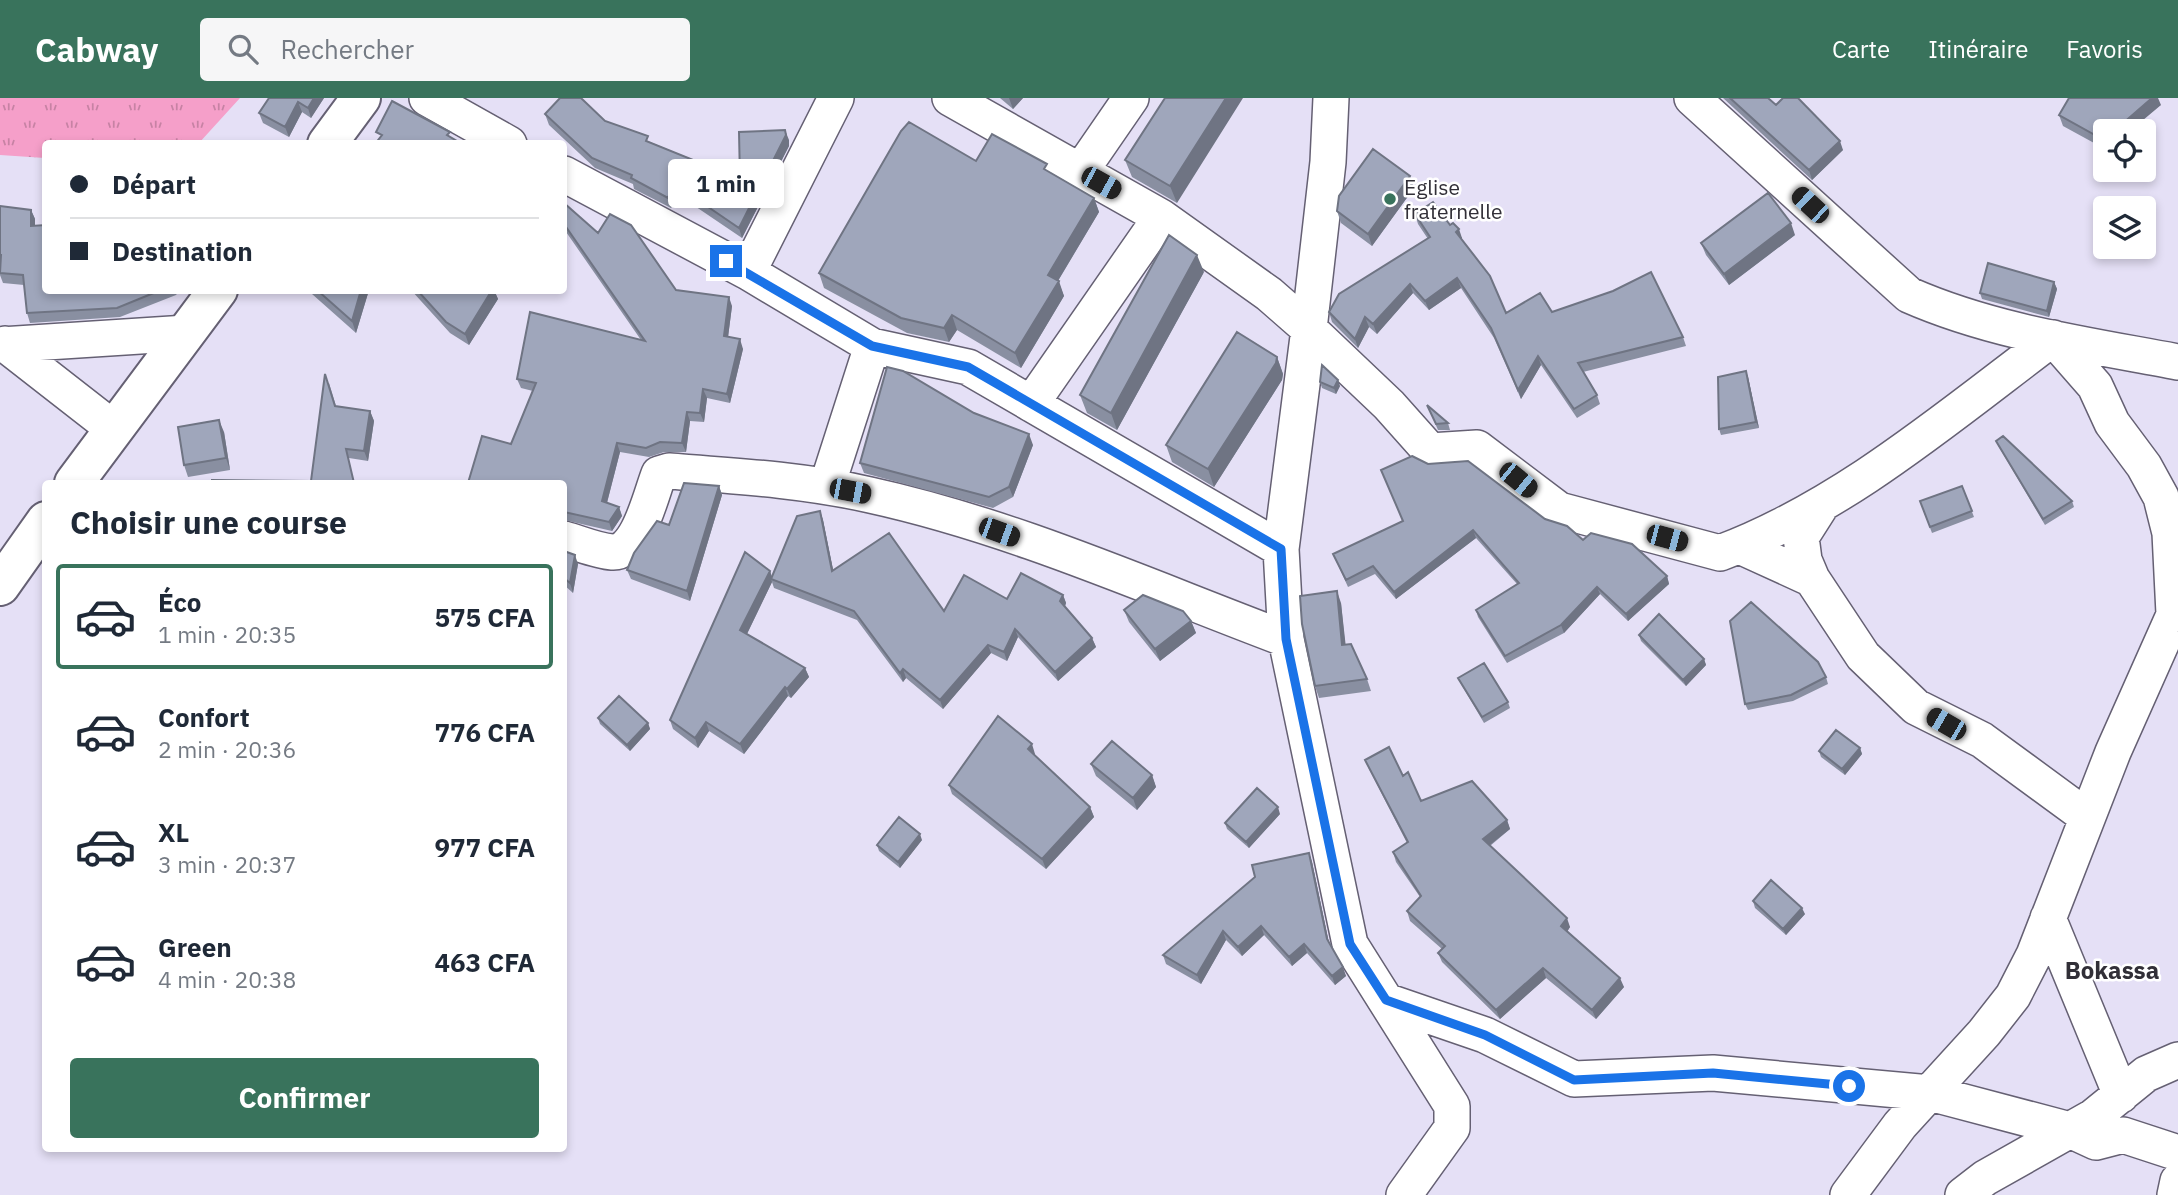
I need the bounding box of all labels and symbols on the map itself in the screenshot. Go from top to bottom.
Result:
callout: 1 min [668,159,784,208]
car [1078,164,1125,202]
place label: Eglise fraternelle [1404,173,1502,225]
car [1788,183,1833,227]
marker: Eglise fraternelle [1382,191,1398,207]
route end [710,245,742,277]
car [1496,459,1541,501]
car [828,477,873,505]
car [976,515,1023,549]
car [1644,522,1691,554]
car [1923,704,1970,744]
district label: Bokassa [2065,954,2159,986]
route start [1833,1070,1865,1102]

